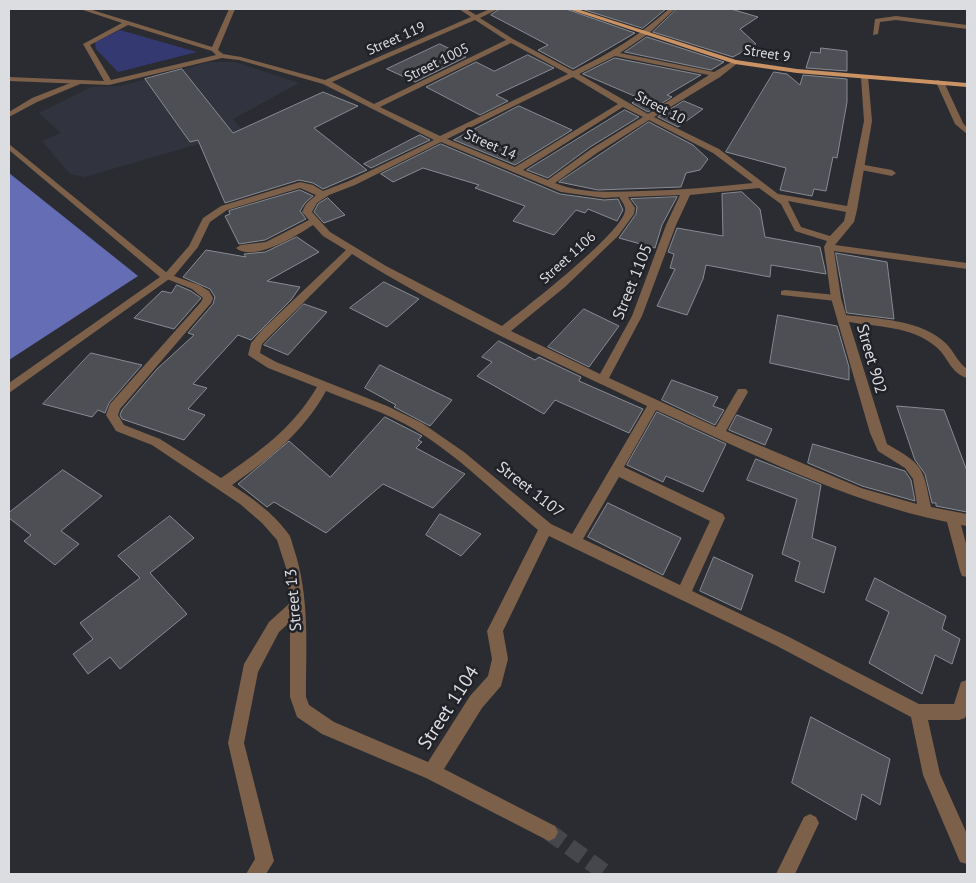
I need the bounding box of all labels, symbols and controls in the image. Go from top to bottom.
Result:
street label: Street 119 [364,19,428,59]
street label: Street 1005 [402,40,472,86]
street label: Street 9 [742,42,792,66]
street label: Street 10 [632,88,688,128]
street label: Street 14 [462,126,518,164]
street label: Street 1106 [536,228,600,288]
street label: Street 1105 [609,241,657,323]
street label: Street 902 [852,322,890,396]
street label: Street 1107 [493,458,567,522]
street label: Street 13 [282,568,306,632]
street label: Street 1104 [414,662,484,754]

